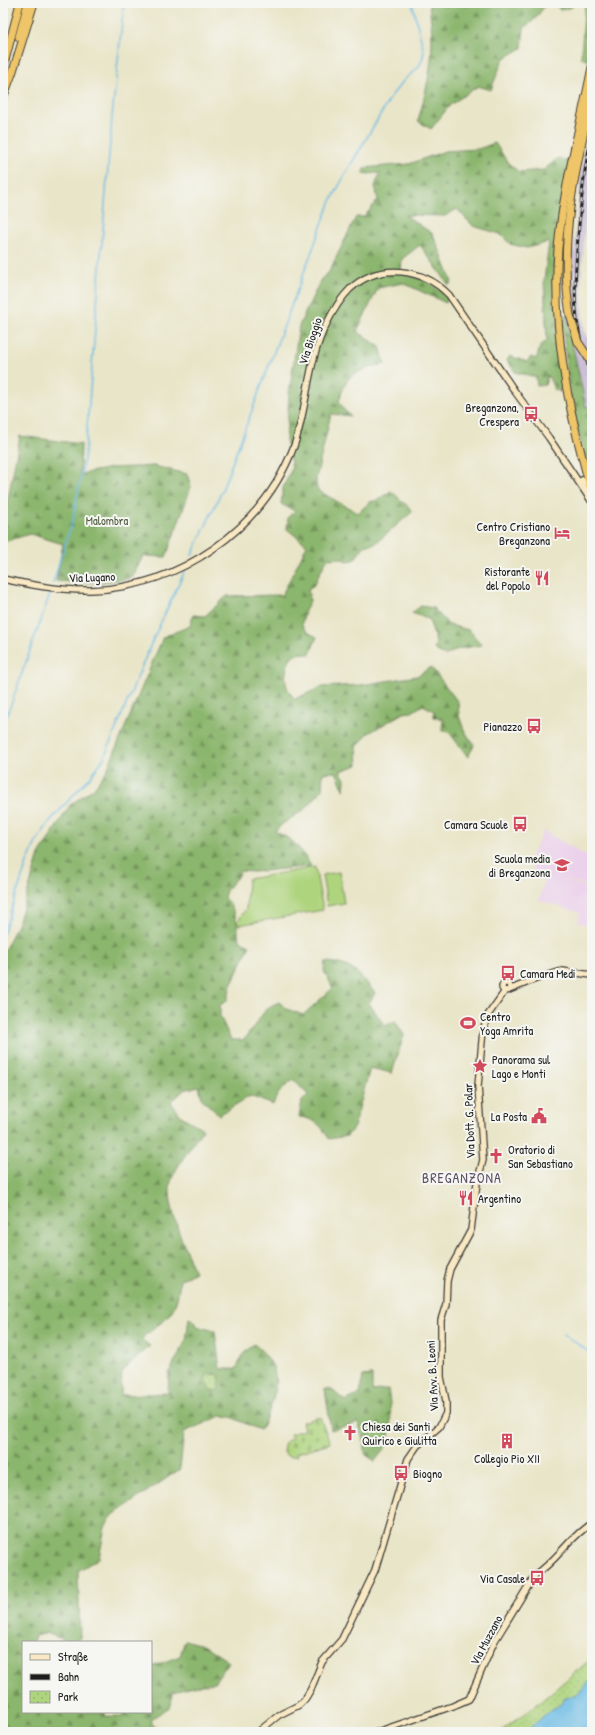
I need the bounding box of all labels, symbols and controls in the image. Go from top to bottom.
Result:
street label: Via Bioggio [294,315,326,367]
place label: Breganzona, Crespera [466,399,519,430]
bus stop icon: Breganzona, Crespera [522,405,540,423]
park label: Malombra [86,512,128,529]
place label: Centro Cristiano Breganzona [477,518,550,549]
hotel icon: Centro Cristiano Breganzona [553,524,571,542]
place label: Ristorante del Popolo [485,563,530,594]
street label: Via Lugano [68,568,116,586]
restaurant icon: Ristorante del Popolo [533,569,551,587]
bus stop icon: Pianazzo [525,717,543,735]
place label: Pianazzo [484,718,522,735]
bus stop icon: Camara Scuole [511,815,529,833]
place label: Camara Scuole [444,816,508,833]
place label: Scuola media di Breganzona [489,850,550,881]
school or university icon: Scuola media di Breganzona [553,856,571,874]
bus stop icon: Camara Medi [499,964,517,982]
place label: Camara Medi [520,965,576,982]
place label: Centro Yoga Amrita [480,1008,533,1039]
sports icon: Centro Yoga Amrita [459,1014,477,1032]
place label: Panorama sul Lago e Monti [492,1051,551,1082]
place icon: Panorama sul Lago e Monti [471,1057,489,1075]
street label: Via Dott. G. Polar [459,1083,479,1159]
public building icon: La Posta [530,1107,548,1125]
place label: La Posta [491,1108,527,1125]
place label: Oratorio di San Sebastiano [508,1141,573,1172]
church icon: Oratorio di San Sebastiano [487,1147,505,1165]
district label: BREGANZONA [422,1168,502,1187]
restaurant icon: Argentino [457,1189,475,1207]
place label: Argentino [478,1190,521,1207]
street label: Via Avv. B. Leoni [422,1340,442,1412]
place label: Chiesa dei Santi Quirico e Giulitta [362,1418,437,1449]
church icon: Chiesa dei Santi Quirico e Giulitta [341,1424,359,1442]
building icon: Collegio Pio XII [498,1432,516,1450]
place label: Collegio Pio XII [474,1450,540,1467]
bus stop icon: Biogno [392,1464,410,1482]
place label: Biogno [413,1465,442,1482]
bus stop icon: Via Casale [528,1569,546,1587]
place label: Via Casale [480,1570,525,1587]
street label: Via Muzzano [466,1612,506,1668]
legend [22,1641,152,1713]
text: Straße [58,1648,88,1665]
text: Bahn [58,1668,79,1685]
text: Park [58,1688,78,1705]

